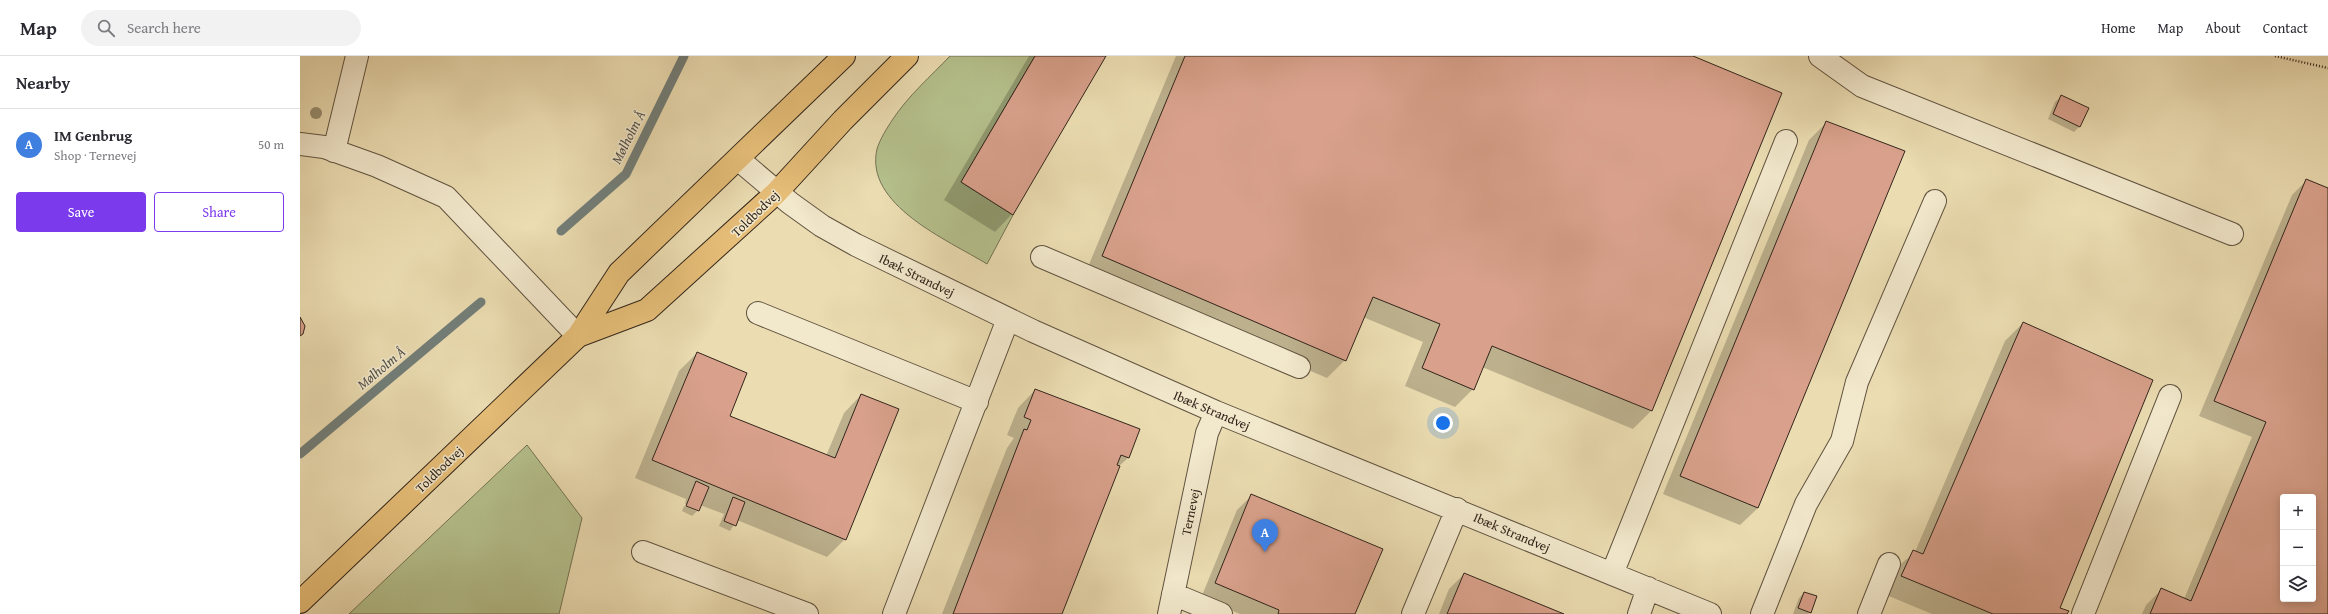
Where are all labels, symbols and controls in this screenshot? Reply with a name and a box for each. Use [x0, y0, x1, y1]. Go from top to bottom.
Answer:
search box [81, 10, 361, 46]
text: Map [20, 14, 57, 42]
icon: search [95, 17, 117, 39]
text: Search here [127, 17, 201, 38]
text: Home [2101, 18, 2136, 38]
text: Map [2158, 18, 2183, 38]
text: About [2205, 18, 2241, 38]
text: Contact [2263, 18, 2308, 38]
text: Nearby [16, 70, 70, 95]
water label: Mølholm Å [606, 107, 650, 167]
text: IM Genbrug [54, 125, 132, 146]
text: A [25, 135, 33, 154]
text: 50 m [258, 135, 284, 154]
text: Shop · Ternevej [54, 146, 137, 165]
street label: Toldbodvej [727, 186, 784, 241]
button: Save [16, 192, 146, 232]
button: Share [154, 192, 284, 232]
street label: Ibæk Strandvej [876, 249, 958, 302]
water label: Mølholm Å [353, 342, 410, 394]
street label: Ibæk Strandvej [1171, 386, 1253, 435]
your location [1433, 413, 1453, 433]
street label: Toldbodvej [411, 442, 468, 497]
street label: Ternevej [1176, 487, 1205, 537]
map controls [2280, 494, 2316, 602]
button: + [2280, 494, 2316, 530]
street label: Ibæk Strandvej [1471, 508, 1553, 557]
pin: A [1252, 519, 1278, 552]
button: − [2280, 530, 2316, 566]
button: layers [2280, 566, 2316, 602]

